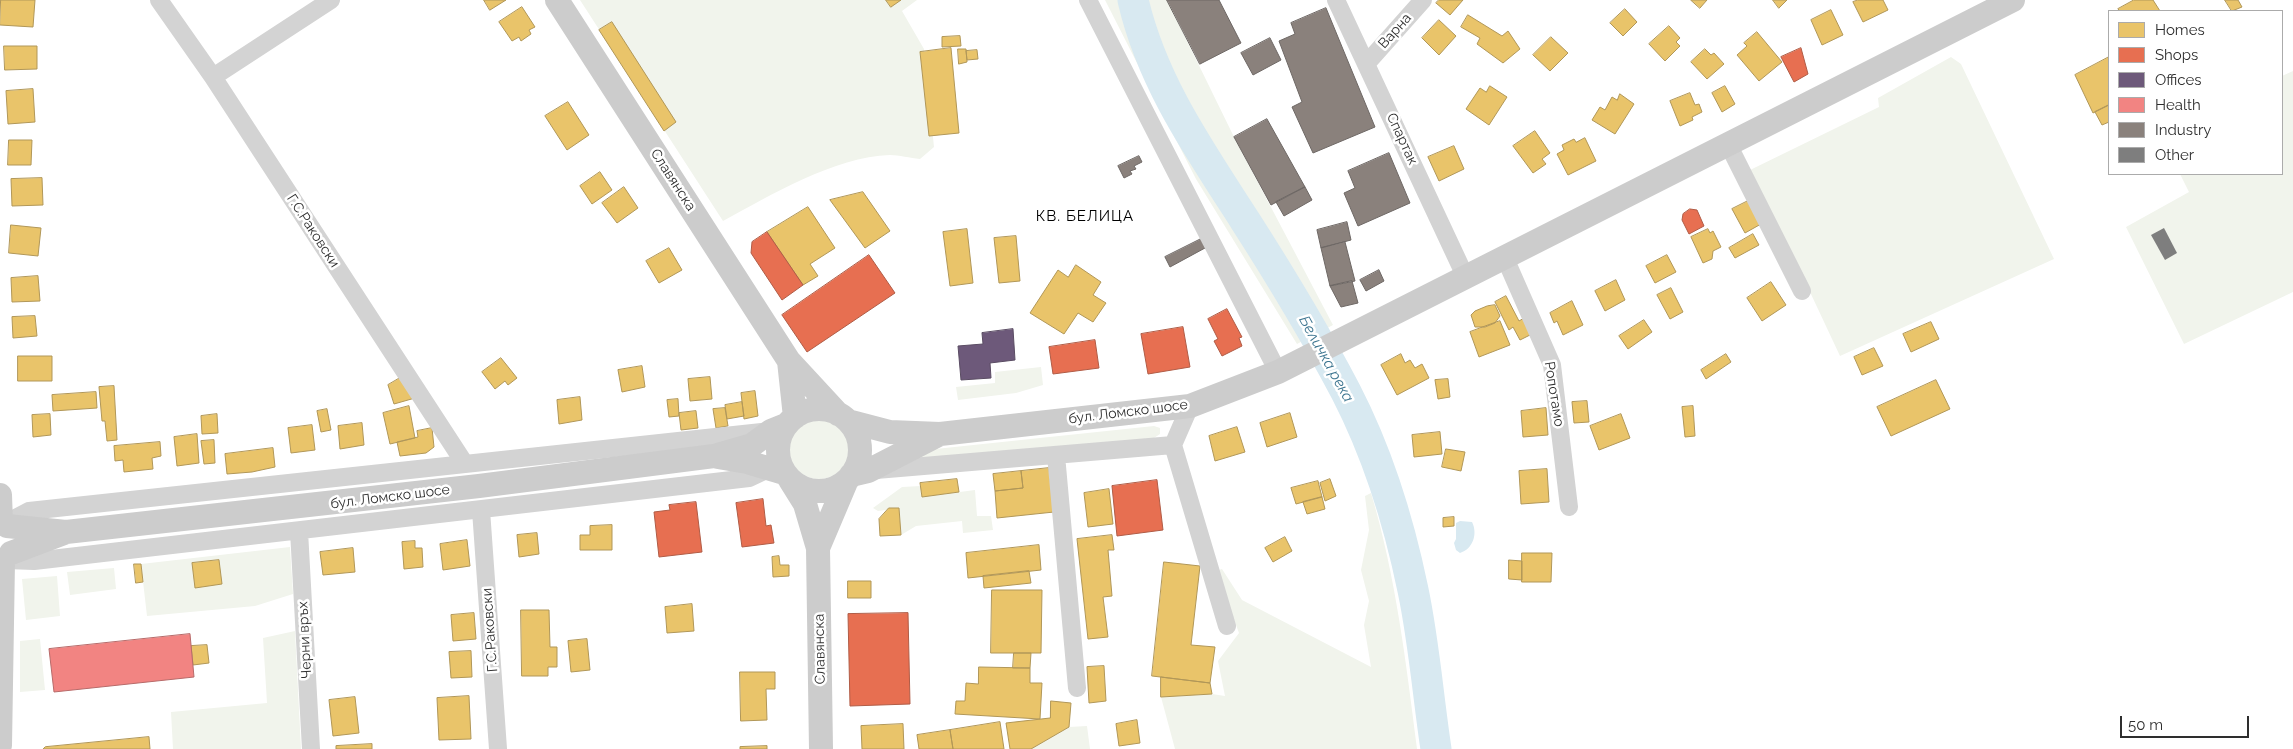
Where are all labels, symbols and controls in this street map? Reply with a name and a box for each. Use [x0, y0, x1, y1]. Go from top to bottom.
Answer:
street label: Варна [1375, 10, 1415, 52]
legend [2108, 10, 2283, 175]
text: Homes [2155, 21, 2205, 39]
text: Shops [2155, 46, 2198, 64]
text: Offices [2155, 71, 2202, 89]
text: Health [2155, 96, 2201, 114]
street label: Спартак [1383, 110, 1421, 168]
text: Industry [2155, 121, 2211, 139]
street label: Славянска [647, 146, 699, 214]
text: Other [2155, 146, 2194, 164]
street label: Г.С.Раковски [283, 191, 343, 271]
district label: КВ. БЕЛИЦА [1034, 207, 1136, 225]
water label: Беличка река [1295, 313, 1357, 405]
street label: Ропотамо [1541, 360, 1567, 428]
street label: бул. Ломско шосе [1067, 396, 1189, 428]
street label: бул. Ломско шосе [329, 481, 451, 513]
street label: Г.С.Раковски [479, 587, 501, 673]
street label: Черни връх [295, 601, 315, 679]
street label: Славянска [811, 614, 829, 684]
scale bar [2123, 706, 2252, 738]
text: 50 m [2128, 716, 2163, 734]

